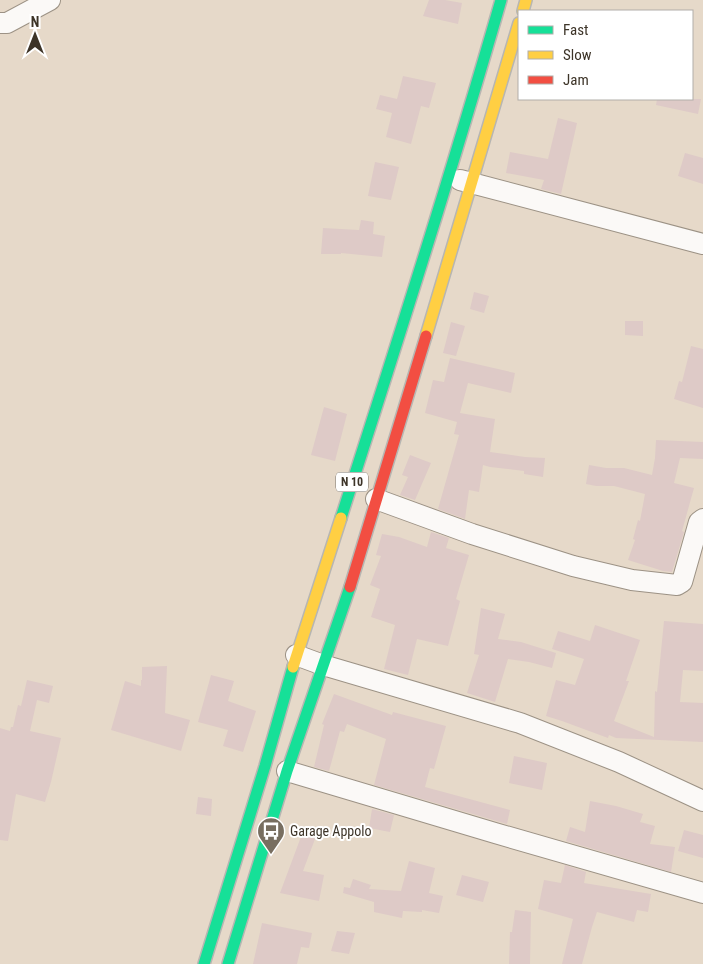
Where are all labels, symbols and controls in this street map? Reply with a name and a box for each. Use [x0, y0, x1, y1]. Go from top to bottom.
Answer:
north arrow [10, 10, 60, 60]
legend [518, 10, 693, 100]
text: N [31, 14, 39, 30]
text: Fast [563, 21, 588, 39]
text: Slow [563, 46, 592, 64]
text: Jam [563, 71, 589, 89]
road number: N 10 [336, 472, 368, 492]
bus stop icon: Garage Appolo [256, 816, 286, 855]
place label: Garage Appolo [290, 823, 372, 839]

